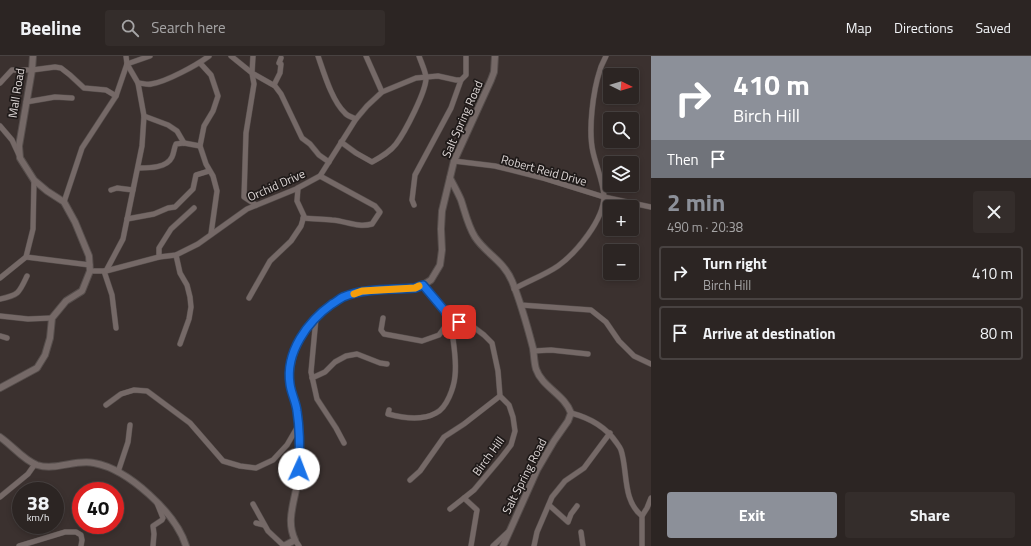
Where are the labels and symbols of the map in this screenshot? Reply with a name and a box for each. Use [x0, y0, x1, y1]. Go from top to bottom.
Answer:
street label: Mall Road [3, 67, 29, 119]
north arrow [603, 68, 639, 104]
street label: Salt Spring Road [436, 77, 488, 161]
street label: Robert Reid Drive [499, 149, 589, 191]
street label: Orchid Drive [244, 164, 308, 206]
pin [442, 305, 476, 339]
street label: Birch Hill [467, 432, 509, 480]
street label: Salt Spring Road [497, 435, 551, 517]
position arrow [278, 448, 320, 490]
speed limit sign: 40 [72, 482, 124, 534]

